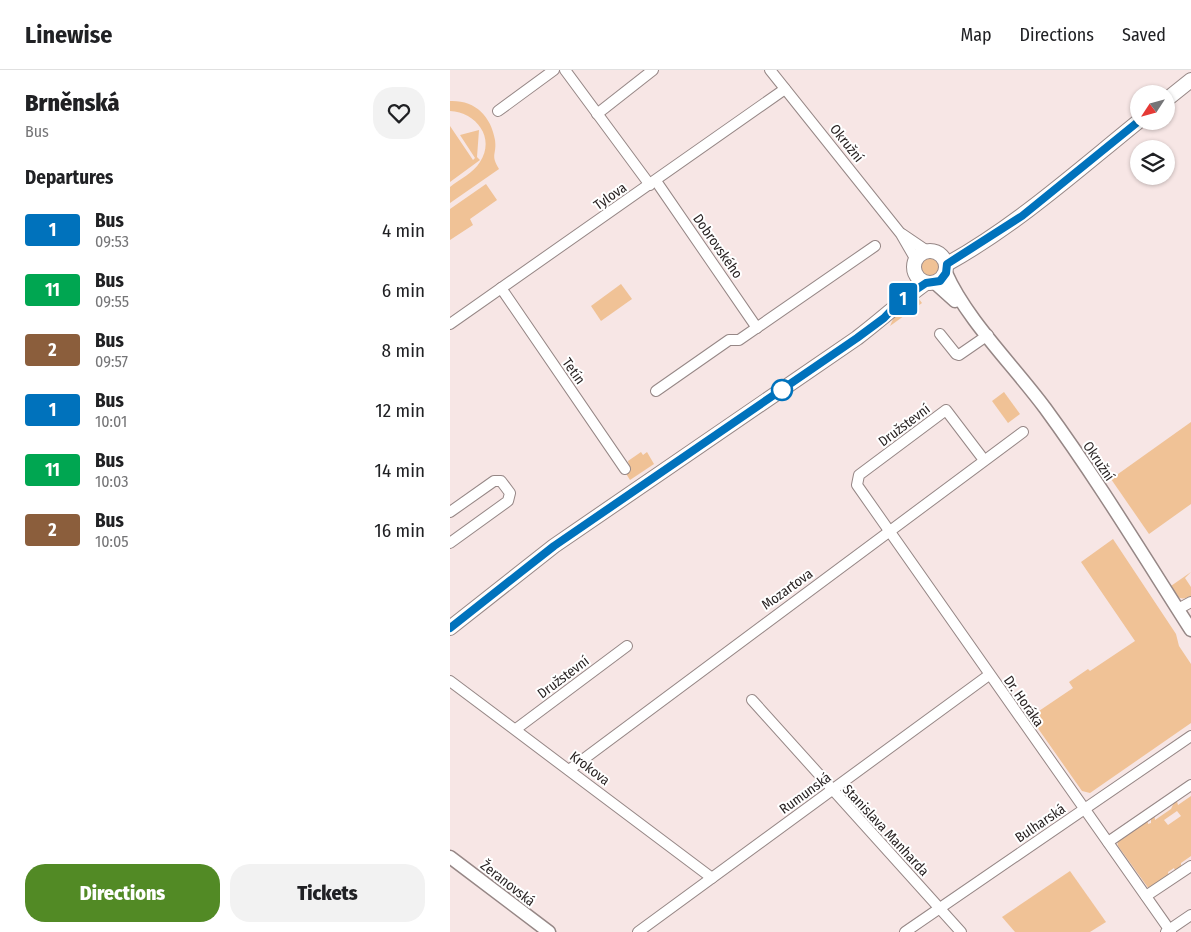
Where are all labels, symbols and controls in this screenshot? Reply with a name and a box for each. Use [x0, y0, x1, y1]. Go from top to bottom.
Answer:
text: Linewise [25, 21, 113, 49]
text: Map [960, 24, 992, 46]
text: Directions [1020, 24, 1094, 46]
text: Saved [1122, 24, 1166, 46]
north arrow [1130, 85, 1175, 130]
map controls [1130, 85, 1175, 185]
button: heart [373, 87, 425, 139]
text: Brněnská [25, 89, 119, 117]
street label: Okružní [826, 121, 867, 166]
text: Bus [25, 122, 49, 141]
button: layers [1130, 140, 1175, 185]
text: Departures [25, 166, 113, 189]
street label: Tylova [591, 179, 630, 214]
text: Bus [95, 209, 124, 232]
street label: Dobrovského [689, 211, 746, 282]
text: 1 [49, 219, 56, 241]
text: 4 min [382, 219, 425, 242]
text: 09:53 [95, 232, 129, 251]
text: Bus [95, 269, 124, 292]
text: 11 [45, 279, 60, 301]
text: 6 min [382, 279, 425, 302]
line badge: 1 [887, 283, 919, 315]
text: 1 [899, 288, 907, 310]
text: 09:55 [95, 292, 129, 311]
text: Bus [95, 329, 124, 352]
text: 2 [48, 339, 57, 361]
text: 8 min [382, 339, 425, 362]
text: 09:57 [95, 352, 128, 371]
street label: Tetín [559, 355, 589, 388]
unlabelled marker [771, 379, 793, 401]
text: Bus [95, 389, 124, 412]
text: 1 [49, 399, 56, 421]
text: 12 min [375, 399, 425, 422]
street label: Družstevní [875, 400, 934, 450]
text: 10:01 [95, 412, 127, 431]
street label: Okružní [1079, 438, 1118, 485]
text: Bus [95, 449, 124, 472]
text: 11 [45, 459, 60, 481]
text: 14 min [375, 459, 425, 482]
text: 10:03 [95, 472, 128, 491]
text: Bus [95, 509, 124, 532]
text: 2 [48, 519, 57, 541]
text: 16 min [374, 519, 425, 542]
text: 10:05 [95, 532, 129, 551]
street label: Mozartova [758, 565, 816, 614]
street label: Družstevní [534, 652, 593, 702]
street label: Dr. Horáka [1000, 672, 1047, 730]
street label: Krokova [566, 748, 613, 789]
street label: Rumunská [776, 769, 834, 818]
street label: Stanislava Manharda [839, 781, 932, 880]
street label: Bulharská [1012, 800, 1069, 846]
street label: Žeranovská [477, 856, 539, 910]
button: Directions [25, 864, 220, 922]
button: Tickets [230, 864, 425, 922]

